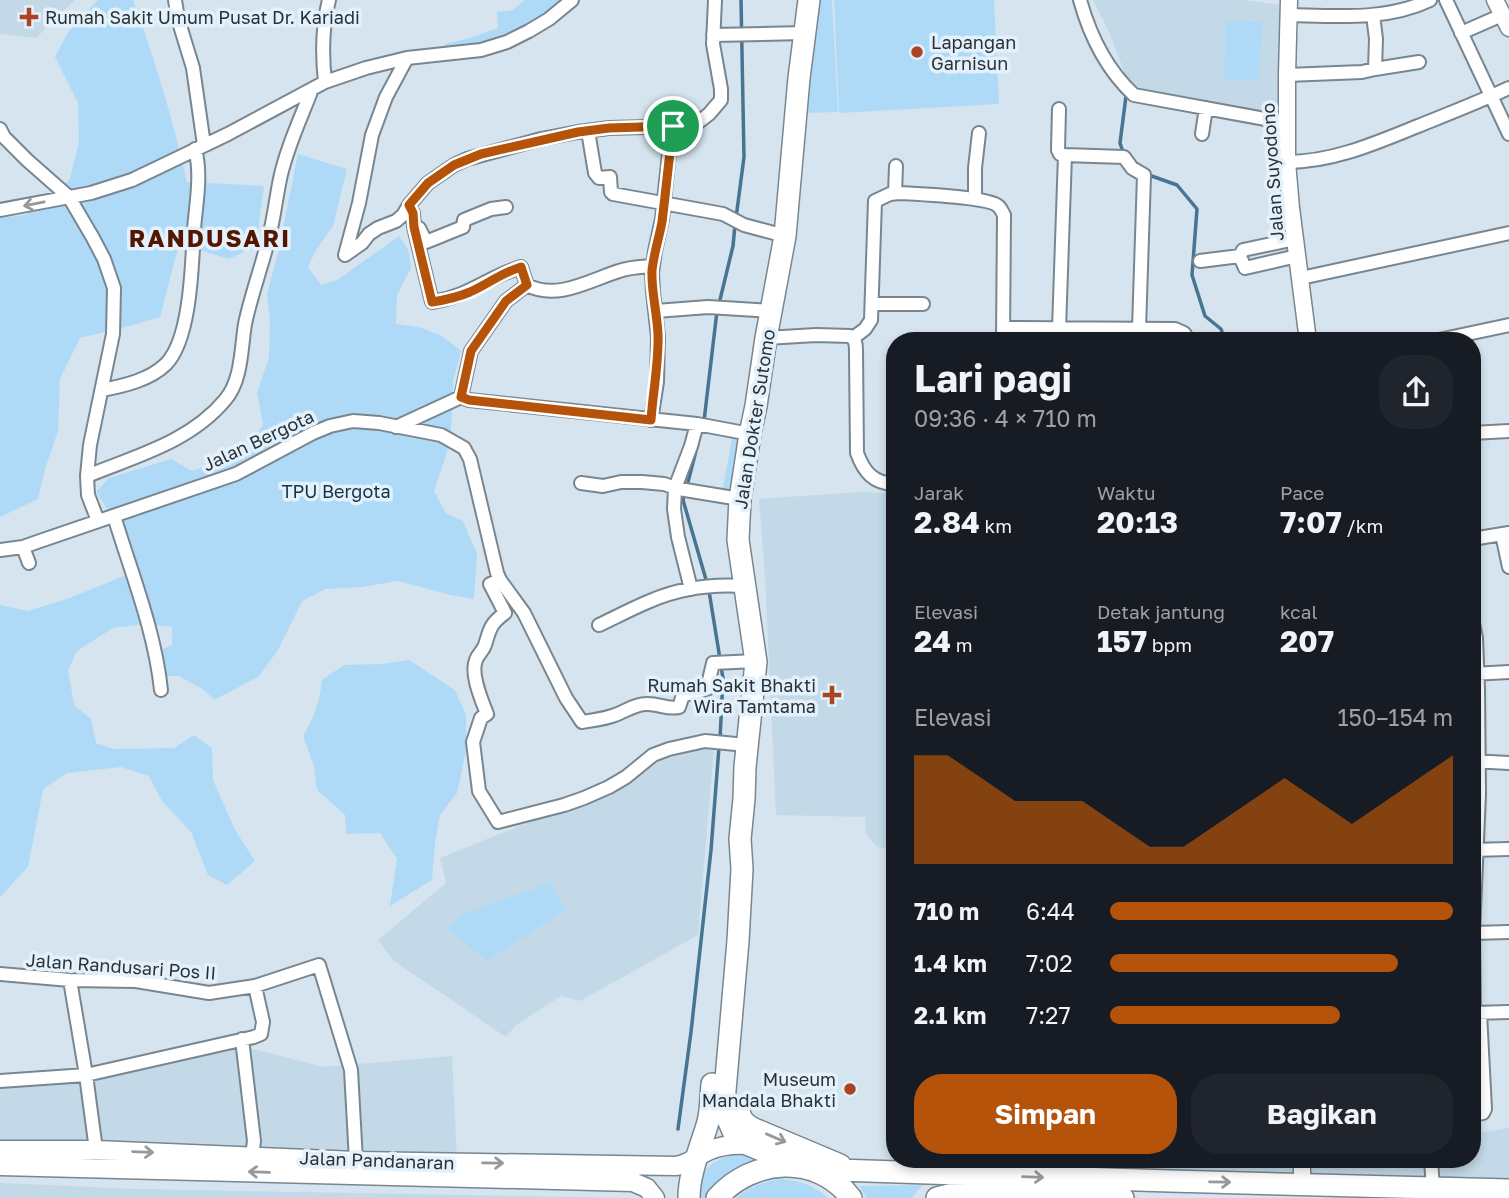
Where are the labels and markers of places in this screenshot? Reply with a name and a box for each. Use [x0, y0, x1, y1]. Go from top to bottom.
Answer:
place label: Rumah Sakit Umum Pusat Dr. Kariadi [45, 6, 360, 28]
marker: Rumah Sakit Umum Pusat Dr. Kariadi [19, 7, 39, 27]
place label: Lapangan Garnisun [931, 31, 1016, 74]
marker: Lapangan Garnisun [909, 44, 925, 60]
pin [643, 96, 703, 156]
place label: Rumah Sakit Bhakti Wira Tamtama [647, 674, 816, 717]
marker: Rumah Sakit Bhakti Wira Tamtama [822, 685, 842, 705]
place label: Museum Mandala Bhakti [702, 1068, 836, 1111]
marker: Museum Mandala Bhakti [842, 1081, 858, 1097]

